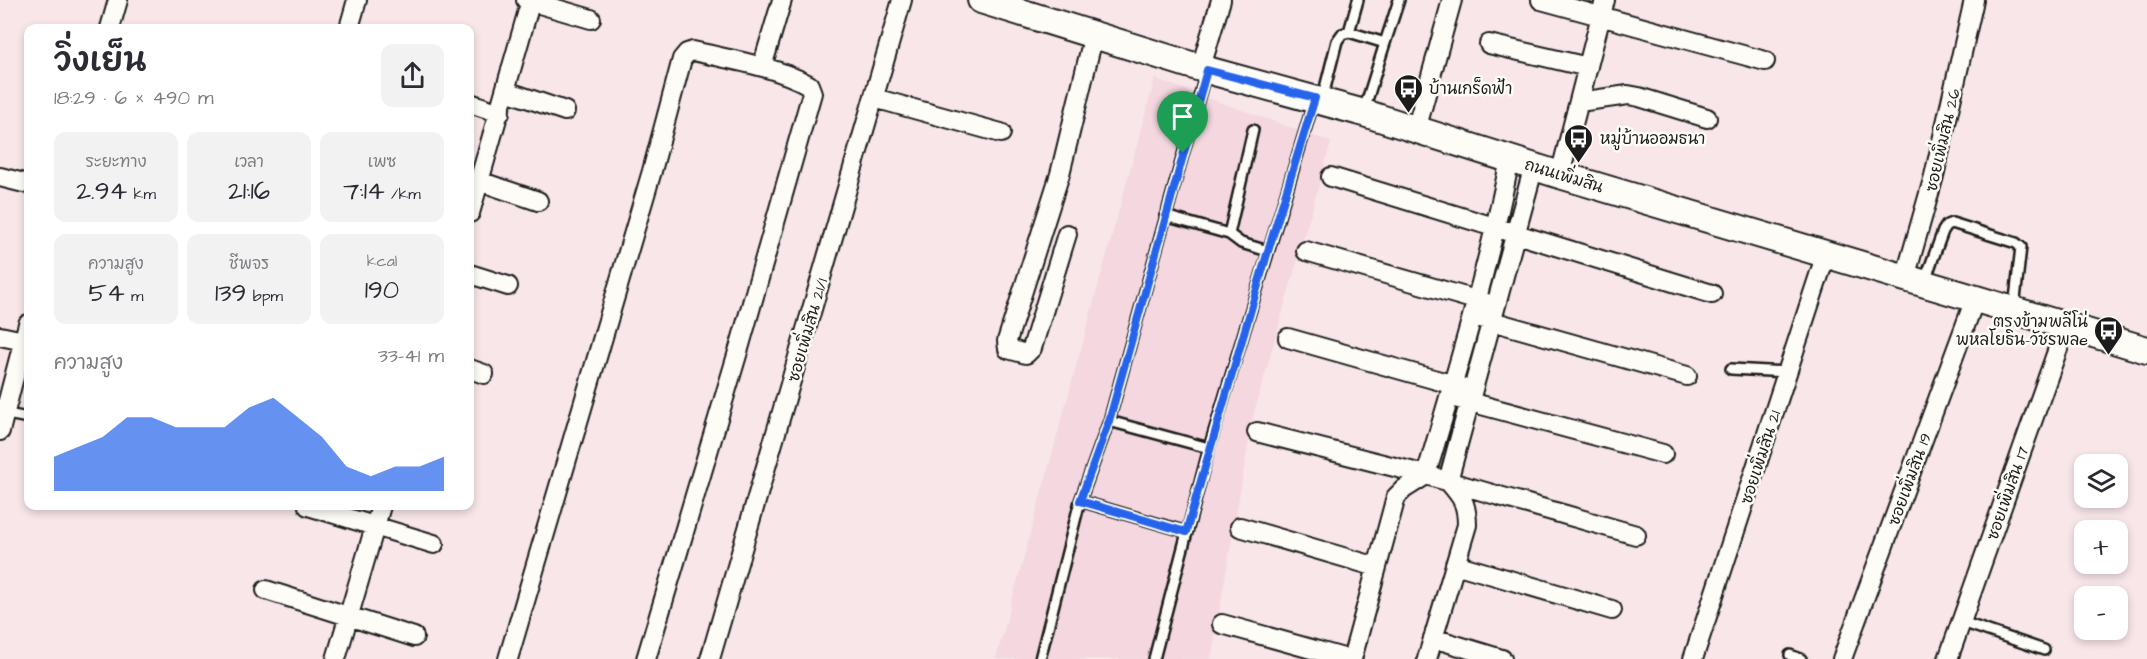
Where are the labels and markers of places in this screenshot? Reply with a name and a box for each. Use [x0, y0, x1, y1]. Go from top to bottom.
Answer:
bus stop icon: บ้านเกร็ดฟ้า [1392, 72, 1424, 114]
place label: บ้านเกร็ดฟ้า [1429, 77, 1512, 100]
pin [1157, 91, 1208, 153]
bus stop icon: หมู่บ้านออมธนา [1563, 122, 1595, 164]
place label: หมู่บ้านออมธนา [1600, 127, 1705, 151]
place label: ตรงข้ามพลีโน่ พหลโยธิน-วัชรพลe [1956, 310, 2088, 351]
bus stop icon: ตรงข้ามพลีโน่ พหลโยธิน-วัชรพลe [2093, 314, 2125, 356]

